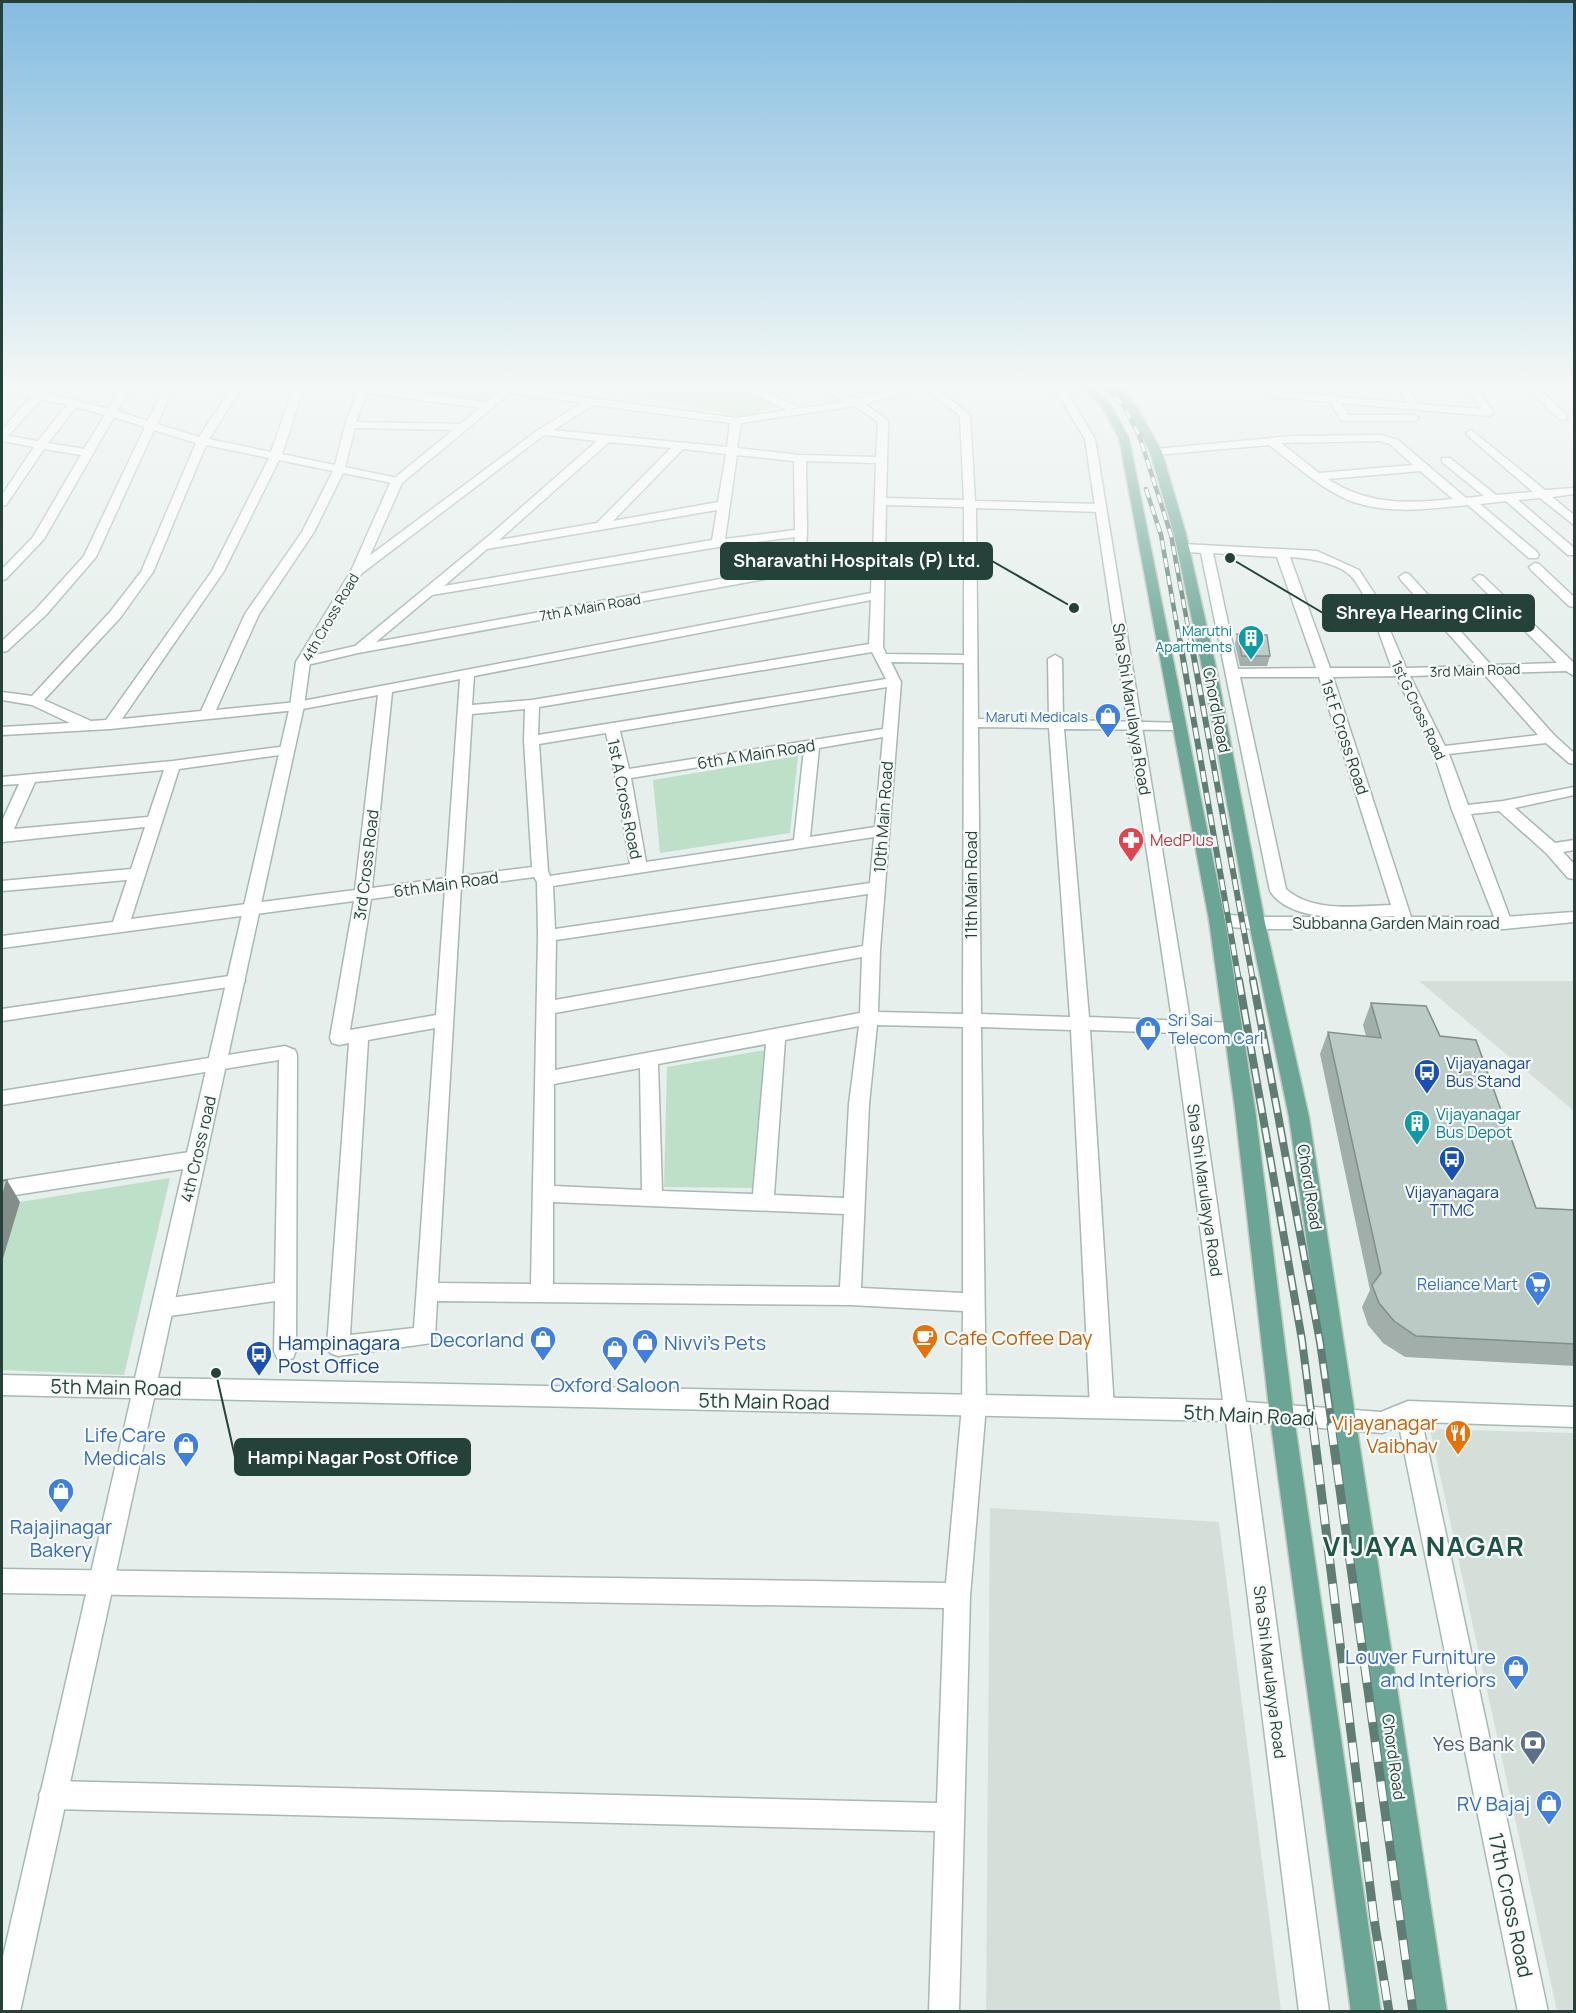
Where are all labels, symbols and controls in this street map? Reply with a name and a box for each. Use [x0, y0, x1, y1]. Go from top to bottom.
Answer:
callout: Sharavathi Hospitals (P) Ltd. [721, 543, 992, 579]
text: Sharavathi Hospitals (P) Ltd. [733, 548, 981, 572]
street label: 4th Cross Road [297, 569, 363, 665]
street label: 7th A Main Road [538, 589, 642, 625]
callout: Shreya Hearing Clinic [1323, 595, 1534, 631]
text: Shreya Hearing Clinic [1336, 600, 1522, 624]
street label: Sha Shi Marulayya Road [1108, 621, 1156, 797]
place label: Maruthi Apartments [1155, 621, 1232, 656]
building icon: Maruthi Apartments [1236, 623, 1266, 661]
street label: 1st G Cross Road [1388, 657, 1450, 763]
street label: 3rd Main Road [1429, 659, 1521, 681]
street label: Chord Road [1198, 665, 1236, 755]
street label: 1st F Cross Road [1316, 677, 1374, 797]
shop icon: Maruti Medicals [1093, 701, 1123, 739]
place label: Maruti Medicals [986, 707, 1088, 726]
street label: 6th A Main Road [695, 734, 817, 774]
street label: 1st A Cross Road [603, 737, 647, 861]
street label: 10th Main Road [868, 760, 898, 874]
street label: 3rd Cross Road [348, 808, 384, 922]
pharmacy icon: MedPlus [1116, 825, 1146, 863]
place label: MedPlus [1150, 829, 1214, 851]
street label: 11th Main Road [960, 831, 982, 939]
street label: 6th Main Road [392, 866, 500, 902]
street label: Subbanna Garden Main road [1292, 912, 1500, 934]
place label: Sri Sai Telecom Carl [1168, 1009, 1263, 1049]
shop icon: Sri Sai Telecom Carl [1133, 1014, 1163, 1052]
place label: Vijayanagar Bus Stand [1446, 1052, 1531, 1092]
bus stop icon: Vijayanagar Bus Stand [1412, 1057, 1442, 1095]
street label: 4th Cross road [175, 1094, 221, 1204]
street label: Sha Shi Marulayya Road [1182, 1102, 1228, 1278]
place label: Vijayanagar Bus Depot [1436, 1103, 1521, 1143]
building icon: Vijayanagar Bus Depot [1402, 1108, 1432, 1146]
street label: Chord Road [1292, 1142, 1328, 1232]
bus stop icon: Vijayanagara TTMC [1437, 1144, 1467, 1182]
place label: Vijayanagara TTMC [1405, 1181, 1499, 1221]
supermarket icon: Reliance Mart [1523, 1269, 1553, 1307]
place label: Reliance Mart [1417, 1273, 1518, 1295]
cafe icon: Cafe Coffee Day [910, 1322, 940, 1360]
shop icon: Decorland [528, 1324, 558, 1362]
place label: Cafe Coffee Day [944, 1324, 1093, 1351]
place label: Decorland [430, 1326, 524, 1353]
shop icon: Nivvi's Pets [630, 1327, 660, 1365]
place label: Hampinagara Post Office [278, 1329, 400, 1379]
place label: Nivvi's Pets [664, 1329, 766, 1356]
shop icon: Oxford Saloon [600, 1334, 630, 1372]
bus stop icon: Hampinagara Post Office [244, 1339, 274, 1377]
place label: Oxford Saloon [550, 1371, 680, 1398]
street label: 5th Main Road [50, 1372, 182, 1402]
street label: 5th Main Road [698, 1386, 830, 1416]
street label: 5th Main Road [1183, 1398, 1315, 1432]
place label: Vijayanagar Vaibhav [1332, 1409, 1438, 1459]
restaurant icon: Vijayanagar Vaibhav [1443, 1418, 1473, 1456]
place label: Life Care Medicals [84, 1421, 166, 1471]
shop icon: Life Care Medicals [171, 1430, 201, 1468]
callout: Hampi Nagar Post Office [235, 1439, 470, 1475]
text: Hampi Nagar Post Office [248, 1445, 459, 1469]
shop icon: Rajajinagar Bakery [46, 1476, 76, 1514]
place label: Rajajinagar Bakery [10, 1513, 112, 1563]
district label: VIJAYA NAGAR [1323, 1527, 1525, 1564]
street label: Sha Shi Marulayya Road [1248, 1584, 1292, 1760]
place label: Louver Furniture and Interiors [1345, 1643, 1496, 1693]
shop icon: Louver Furniture and Interiors [1501, 1653, 1531, 1691]
street label: Chord Road [1377, 1713, 1411, 1801]
bank icon: Yes Bank [1518, 1728, 1548, 1766]
place label: Yes Bank [1433, 1730, 1515, 1757]
shop icon: RV Bajaj [1534, 1788, 1564, 1826]
place label: RV Bajaj [1457, 1790, 1530, 1817]
street label: 17th Cross Road [1482, 1830, 1540, 1980]

